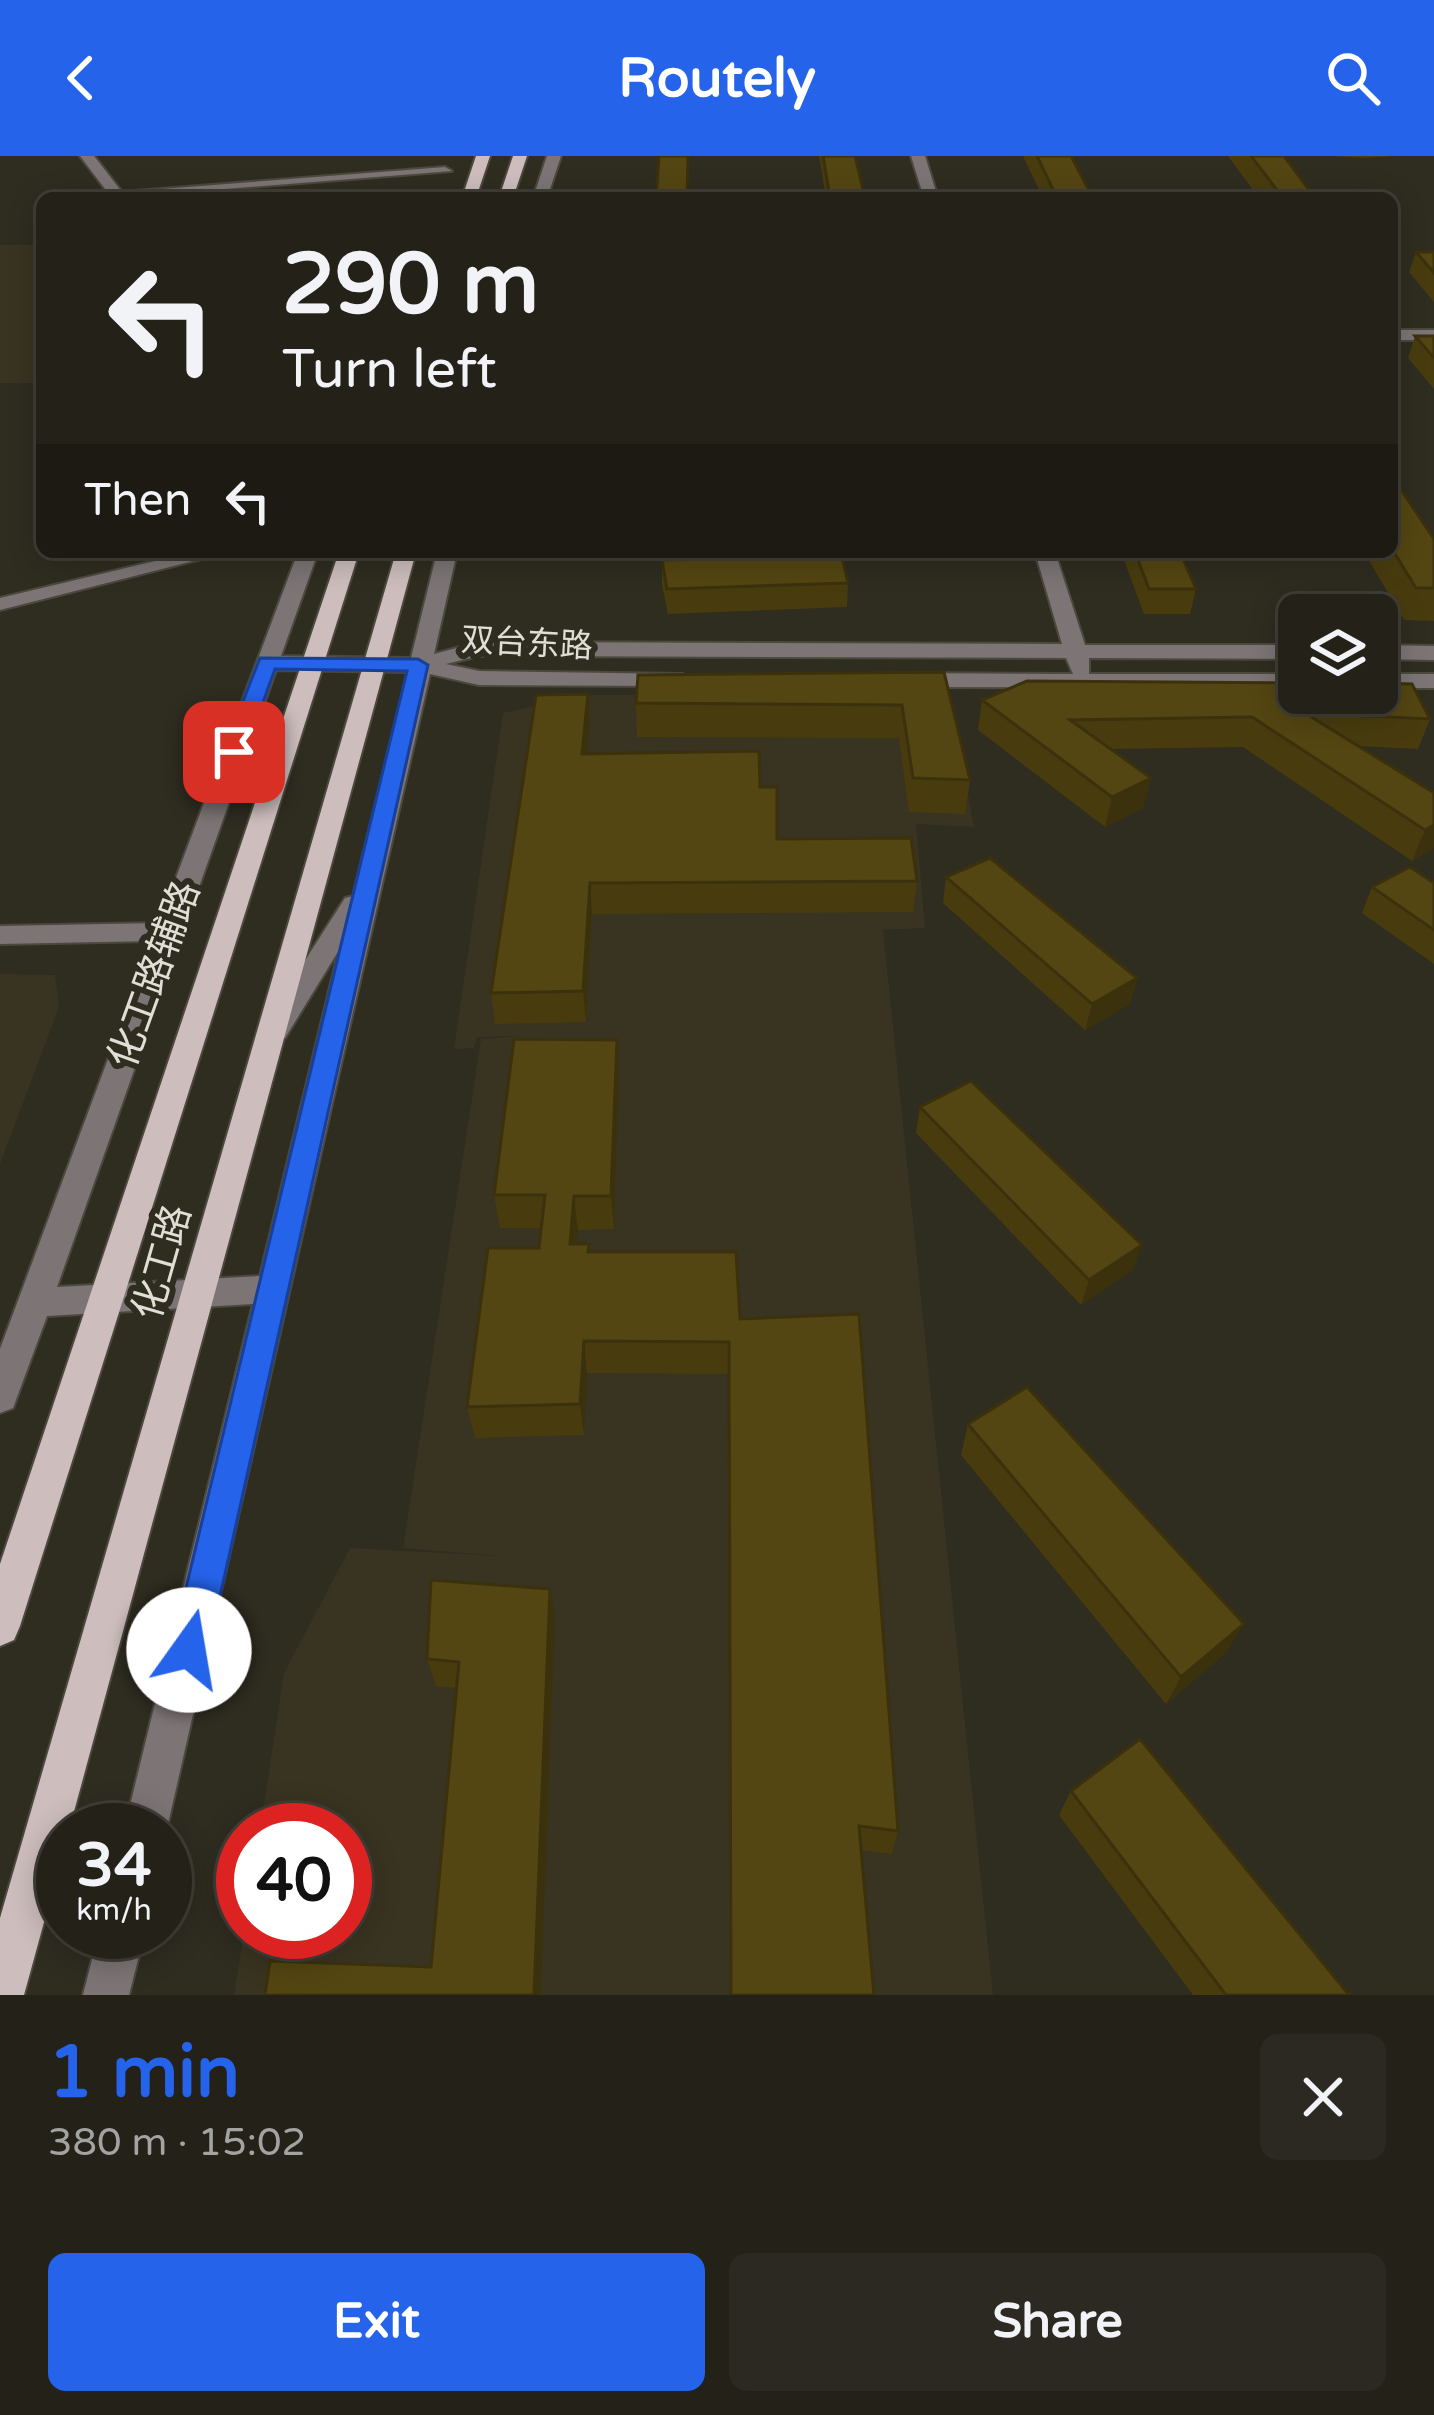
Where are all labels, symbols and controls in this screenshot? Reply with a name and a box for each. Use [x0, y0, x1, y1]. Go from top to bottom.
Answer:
icon: back [48, 45, 114, 111]
icon: search [1320, 45, 1386, 111]
text: Routely [618, 46, 816, 111]
text: 290 m [282, 235, 539, 336]
icon: left [84, 240, 240, 396]
text: Turn left [282, 337, 497, 402]
icon: left [215, 468, 281, 534]
text: Then [84, 474, 191, 528]
map controls [1278, 594, 1398, 714]
button: layers [1278, 594, 1398, 714]
street label: 双台东路 [460, 621, 594, 666]
pin [183, 701, 285, 803]
icon: arrive [201, 719, 267, 785]
street label: 化工路辅路 [99, 875, 210, 1074]
street label: 化工路 [124, 1200, 201, 1325]
position arrow [126, 1587, 252, 1713]
speed limit sign: 40 [216, 1803, 372, 1959]
text: 34 [76, 1830, 152, 1902]
text: km/h [76, 1892, 152, 1929]
text: 1 min [48, 2030, 240, 2117]
button: close [1260, 2034, 1386, 2160]
text: 380 m · 15:02 [48, 2119, 306, 2166]
button: Exit [48, 2253, 705, 2391]
button: Share [729, 2253, 1386, 2391]

